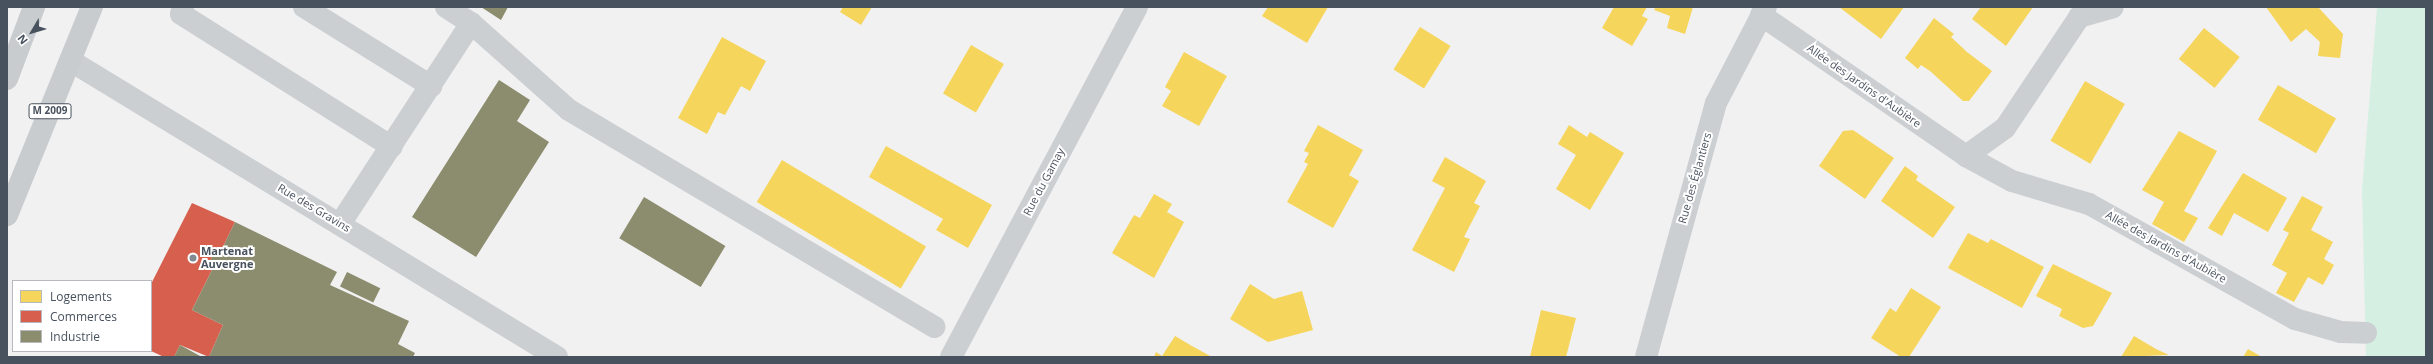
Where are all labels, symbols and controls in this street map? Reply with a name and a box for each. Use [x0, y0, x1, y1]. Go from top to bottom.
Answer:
north arrow [12, 12, 52, 52]
text: N [13, 32, 31, 48]
street label: Allée des Jardins d'Aubière [1805, 42, 1923, 130]
road number: M 2009 [28, 103, 72, 119]
street label: Rue des Églantiers [1676, 131, 1714, 225]
street label: Rue du Gamay [1021, 146, 1067, 218]
street label: Rue des Gravins [275, 181, 353, 235]
street label: Allée des Jardins d'Aubière [2103, 208, 2229, 286]
place label: Martenat Auvergne [201, 245, 254, 271]
marker: Martenat Auvergne [188, 253, 198, 263]
legend [12, 280, 152, 352]
text: Logements [50, 288, 112, 305]
text: Commerces [50, 308, 117, 325]
text: Industrie [50, 328, 100, 345]

